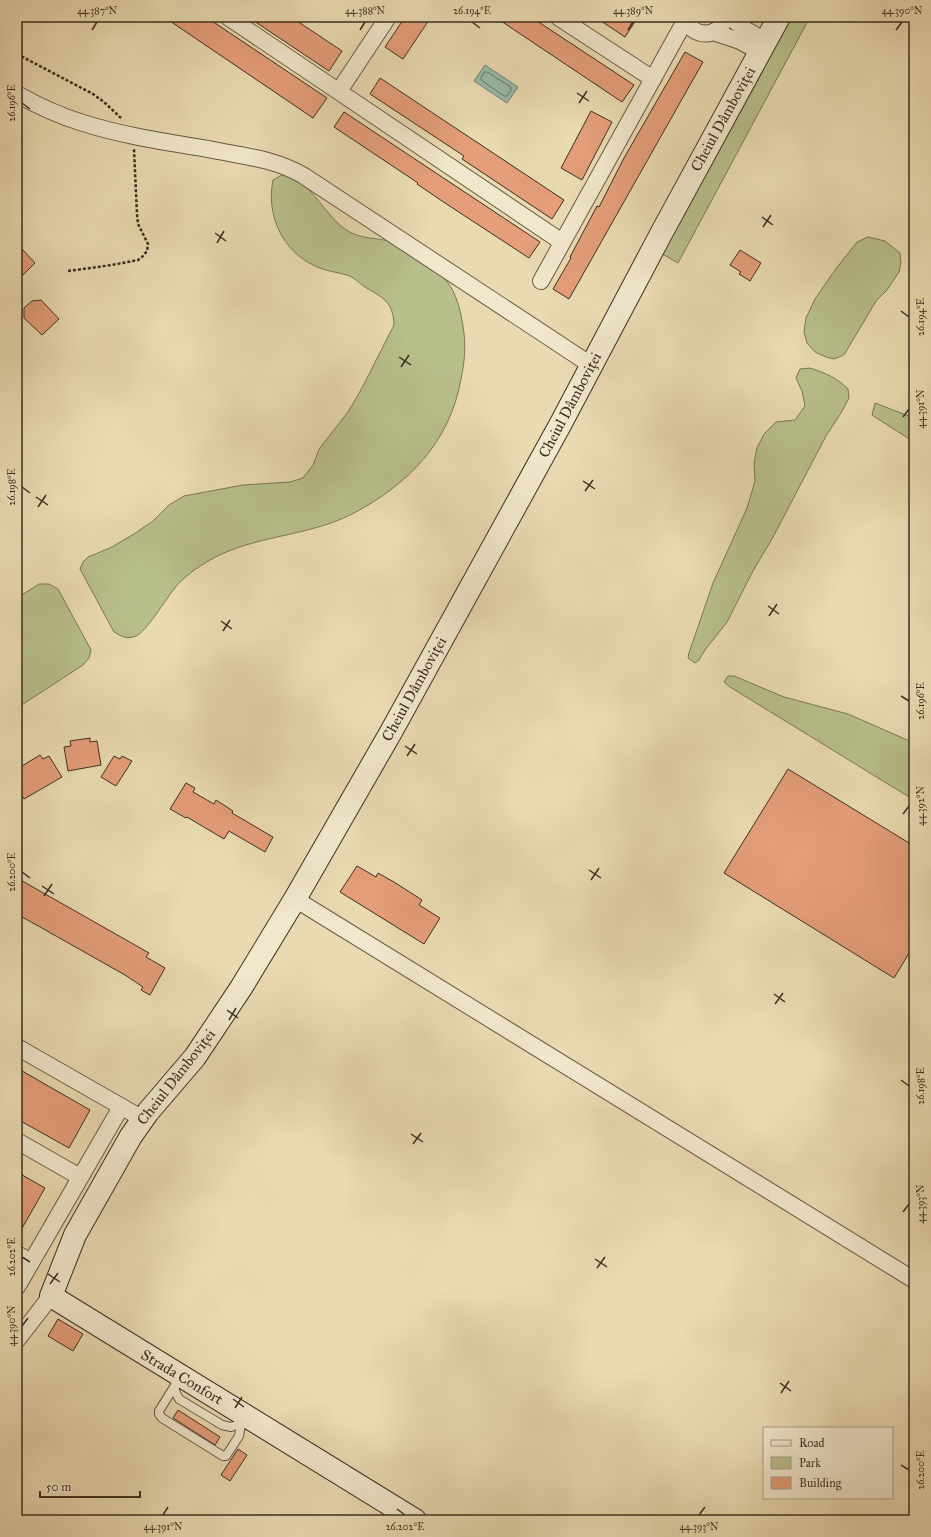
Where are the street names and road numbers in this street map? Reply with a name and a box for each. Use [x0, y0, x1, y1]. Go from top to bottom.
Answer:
street label: Cheiul Dâmboviței [687, 64, 759, 174]
street label: Cheiul Dâmboviței [535, 349, 605, 461]
street label: Cheiul Dâmboviței [378, 634, 450, 744]
street label: Cheiul Dâmboviței [133, 1025, 219, 1129]
street label: Strada Confort [138, 1345, 227, 1409]

